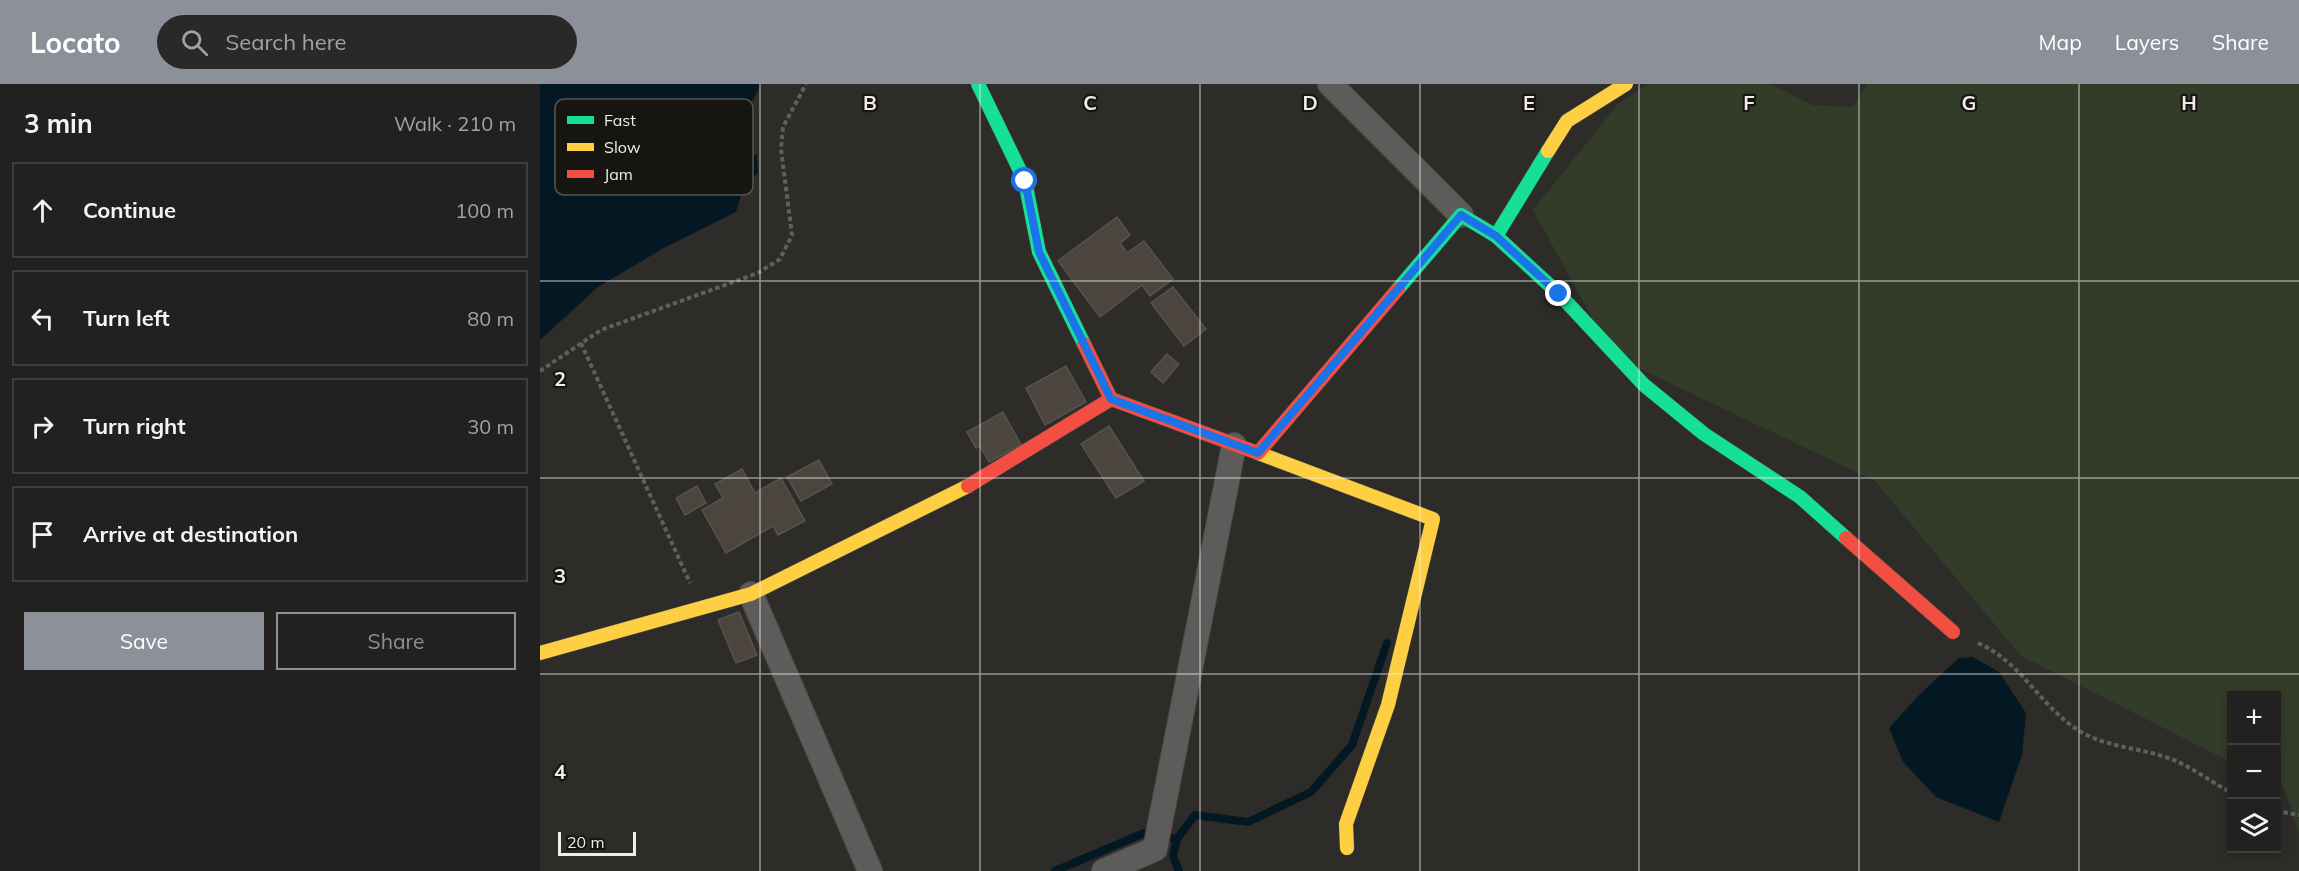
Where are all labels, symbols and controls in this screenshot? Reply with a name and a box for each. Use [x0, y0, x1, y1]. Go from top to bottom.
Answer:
search box [157, 15, 577, 69]
text: Locato [30, 25, 121, 60]
icon: search [178, 26, 211, 59]
text: Search here [226, 28, 346, 56]
text: Map [2039, 29, 2082, 55]
text: Layers [2115, 29, 2179, 55]
text: Share [2212, 29, 2269, 55]
text: B [863, 90, 877, 115]
text: C [1083, 90, 1097, 115]
text: D [1302, 90, 1318, 115]
text: E [1523, 90, 1535, 115]
text: F [1743, 90, 1755, 115]
text: G [1962, 90, 1976, 115]
text: H [2181, 90, 2197, 115]
legend [555, 99, 753, 195]
text: 3 min [24, 107, 93, 140]
text: Fast [604, 110, 636, 130]
text: Walk · 210 m [394, 111, 516, 136]
text: Slow [604, 137, 641, 157]
text: Jam [604, 164, 633, 184]
route start [1011, 167, 1037, 193]
icon: ahead [26, 194, 59, 227]
text: Continue [83, 196, 176, 224]
text: 100 m [455, 198, 514, 223]
route end [1545, 280, 1571, 306]
icon: left [26, 302, 59, 335]
text: Turn left [83, 304, 170, 332]
text: 80 m [467, 306, 514, 331]
text: 2 [554, 366, 566, 391]
icon: right [26, 410, 59, 443]
text: Turn right [83, 412, 186, 440]
text: 30 m [467, 414, 514, 439]
icon: arrive [26, 518, 59, 551]
text: Arrive at destination [83, 520, 298, 548]
text: 3 [554, 563, 566, 588]
button: Save [24, 612, 264, 670]
button: Share [276, 612, 516, 670]
map controls [2227, 691, 2281, 853]
button: + [2227, 691, 2281, 745]
button: − [2227, 745, 2281, 799]
text: 4 [554, 759, 566, 784]
button: layers [2227, 799, 2281, 853]
scale bar [558, 829, 636, 856]
text: 20 m [567, 832, 604, 852]

